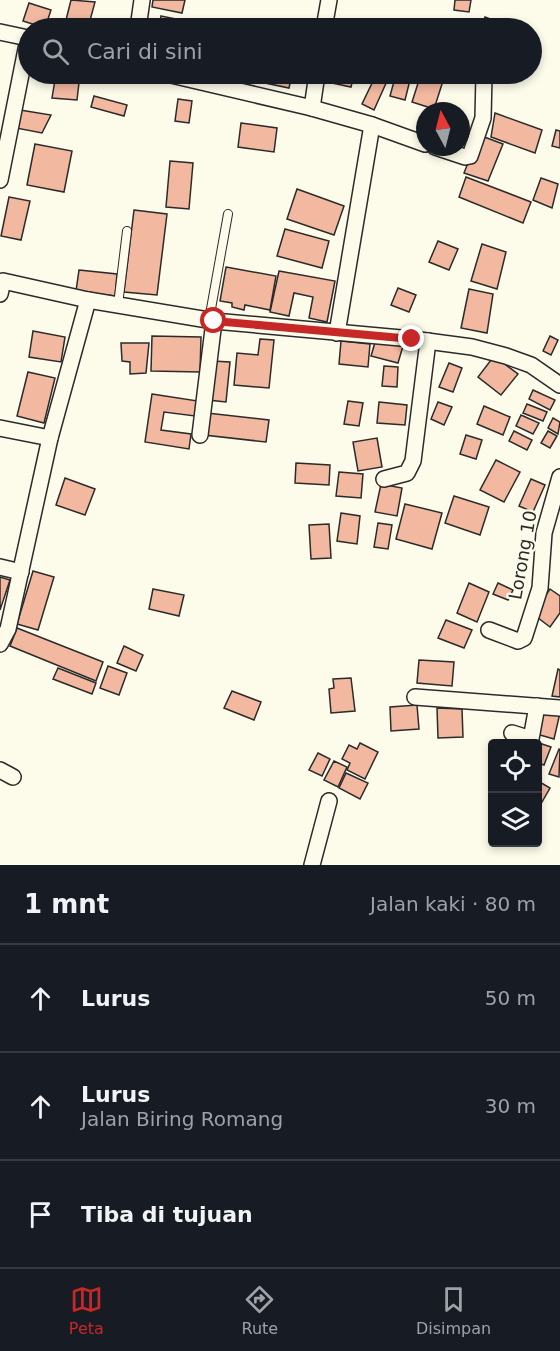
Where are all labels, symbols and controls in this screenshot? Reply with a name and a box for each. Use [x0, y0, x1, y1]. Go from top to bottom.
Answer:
search box [18, 18, 542, 84]
icon: search [39, 35, 72, 68]
text: Cari di sini [87, 39, 203, 64]
north arrow [416, 102, 470, 156]
route start [200, 307, 226, 333]
route end [398, 325, 424, 351]
street label: Lorong 10 [504, 509, 541, 601]
map controls [488, 739, 542, 847]
button: locate [488, 739, 542, 793]
button: layers [488, 793, 542, 847]
text: 1 mnt [24, 889, 109, 919]
text: Jalan kaki · 80 m [370, 892, 536, 916]
icon: ahead [24, 982, 57, 1015]
text: Lurus [81, 986, 150, 1011]
text: 50 m [485, 986, 536, 1010]
text: Lurus [81, 1082, 150, 1107]
icon: ahead [24, 1090, 57, 1123]
text: 30 m [485, 1094, 536, 1118]
text: Jalan Biring Romang [81, 1107, 283, 1131]
icon: arrive [24, 1198, 57, 1231]
text: Tiba di tujuan [81, 1202, 253, 1227]
tab: Peta [69, 1283, 104, 1338]
tab: Rute [242, 1283, 278, 1338]
tab: Disimpan [416, 1283, 491, 1338]

